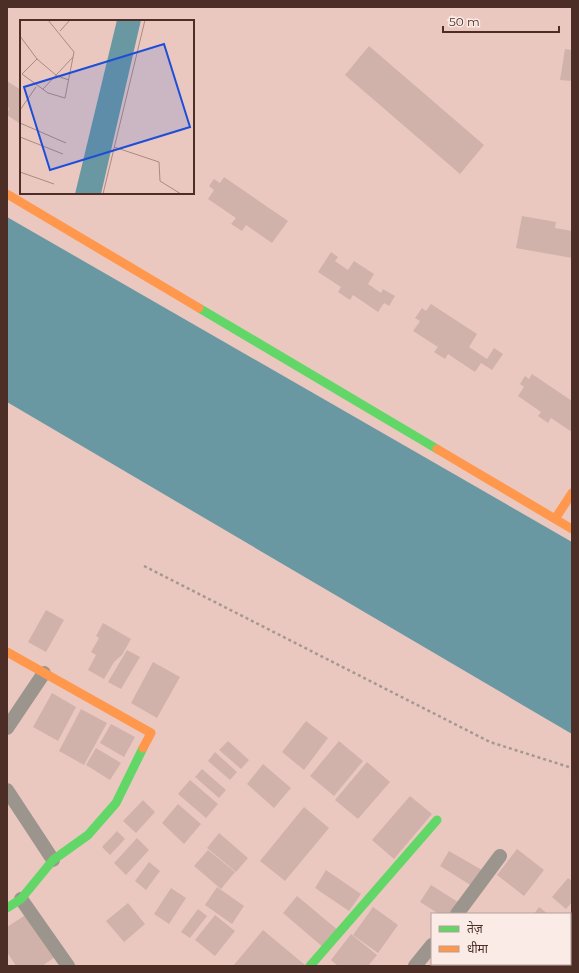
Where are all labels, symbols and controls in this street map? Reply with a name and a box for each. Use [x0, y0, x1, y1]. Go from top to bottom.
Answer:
scale bar [443, 8, 559, 34]
text: 50 m [449, 14, 480, 29]
inset map [20, 20, 194, 194]
legend [431, 913, 571, 965]
text: तेज़ [467, 921, 484, 936]
text: धीमा [467, 941, 489, 956]

